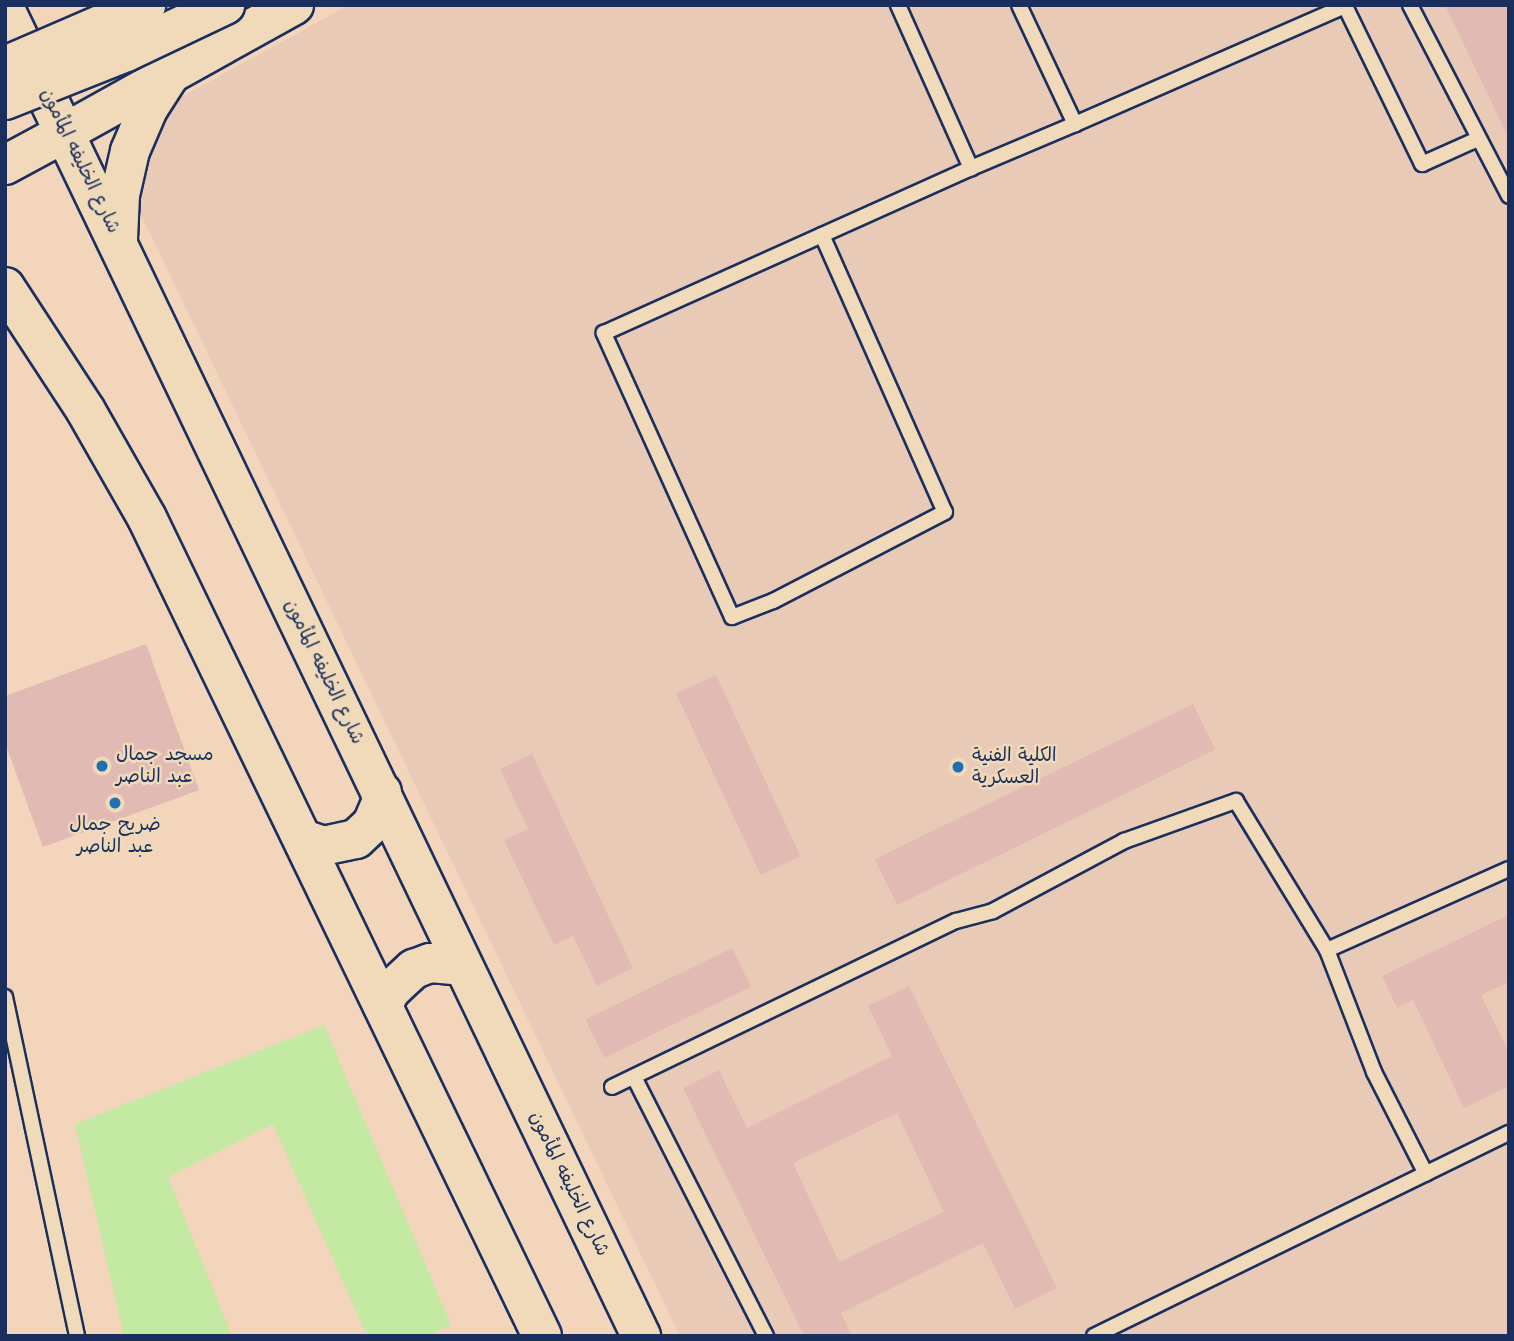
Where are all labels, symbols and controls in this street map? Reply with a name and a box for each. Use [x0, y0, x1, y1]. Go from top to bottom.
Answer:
street label: شارع الخليفه المأمون [35, 85, 125, 237]
street label: شارع الخليفه المأمون [279, 596, 369, 748]
place label: مسجد جمال عبد الناصر [116, 744, 214, 788]
place label: الكلية الفنية العسكرية [972, 745, 1057, 789]
marker: مسجد جمال عبد الناصر [94, 758, 110, 774]
marker: الكلية الفنية العسكرية [950, 759, 966, 775]
marker: ضريح جمال عبد الناصر [107, 795, 123, 811]
place label: ضريح جمال عبد الناصر [69, 814, 161, 858]
street label: شارع الخليفه المأمون [524, 1108, 614, 1260]

